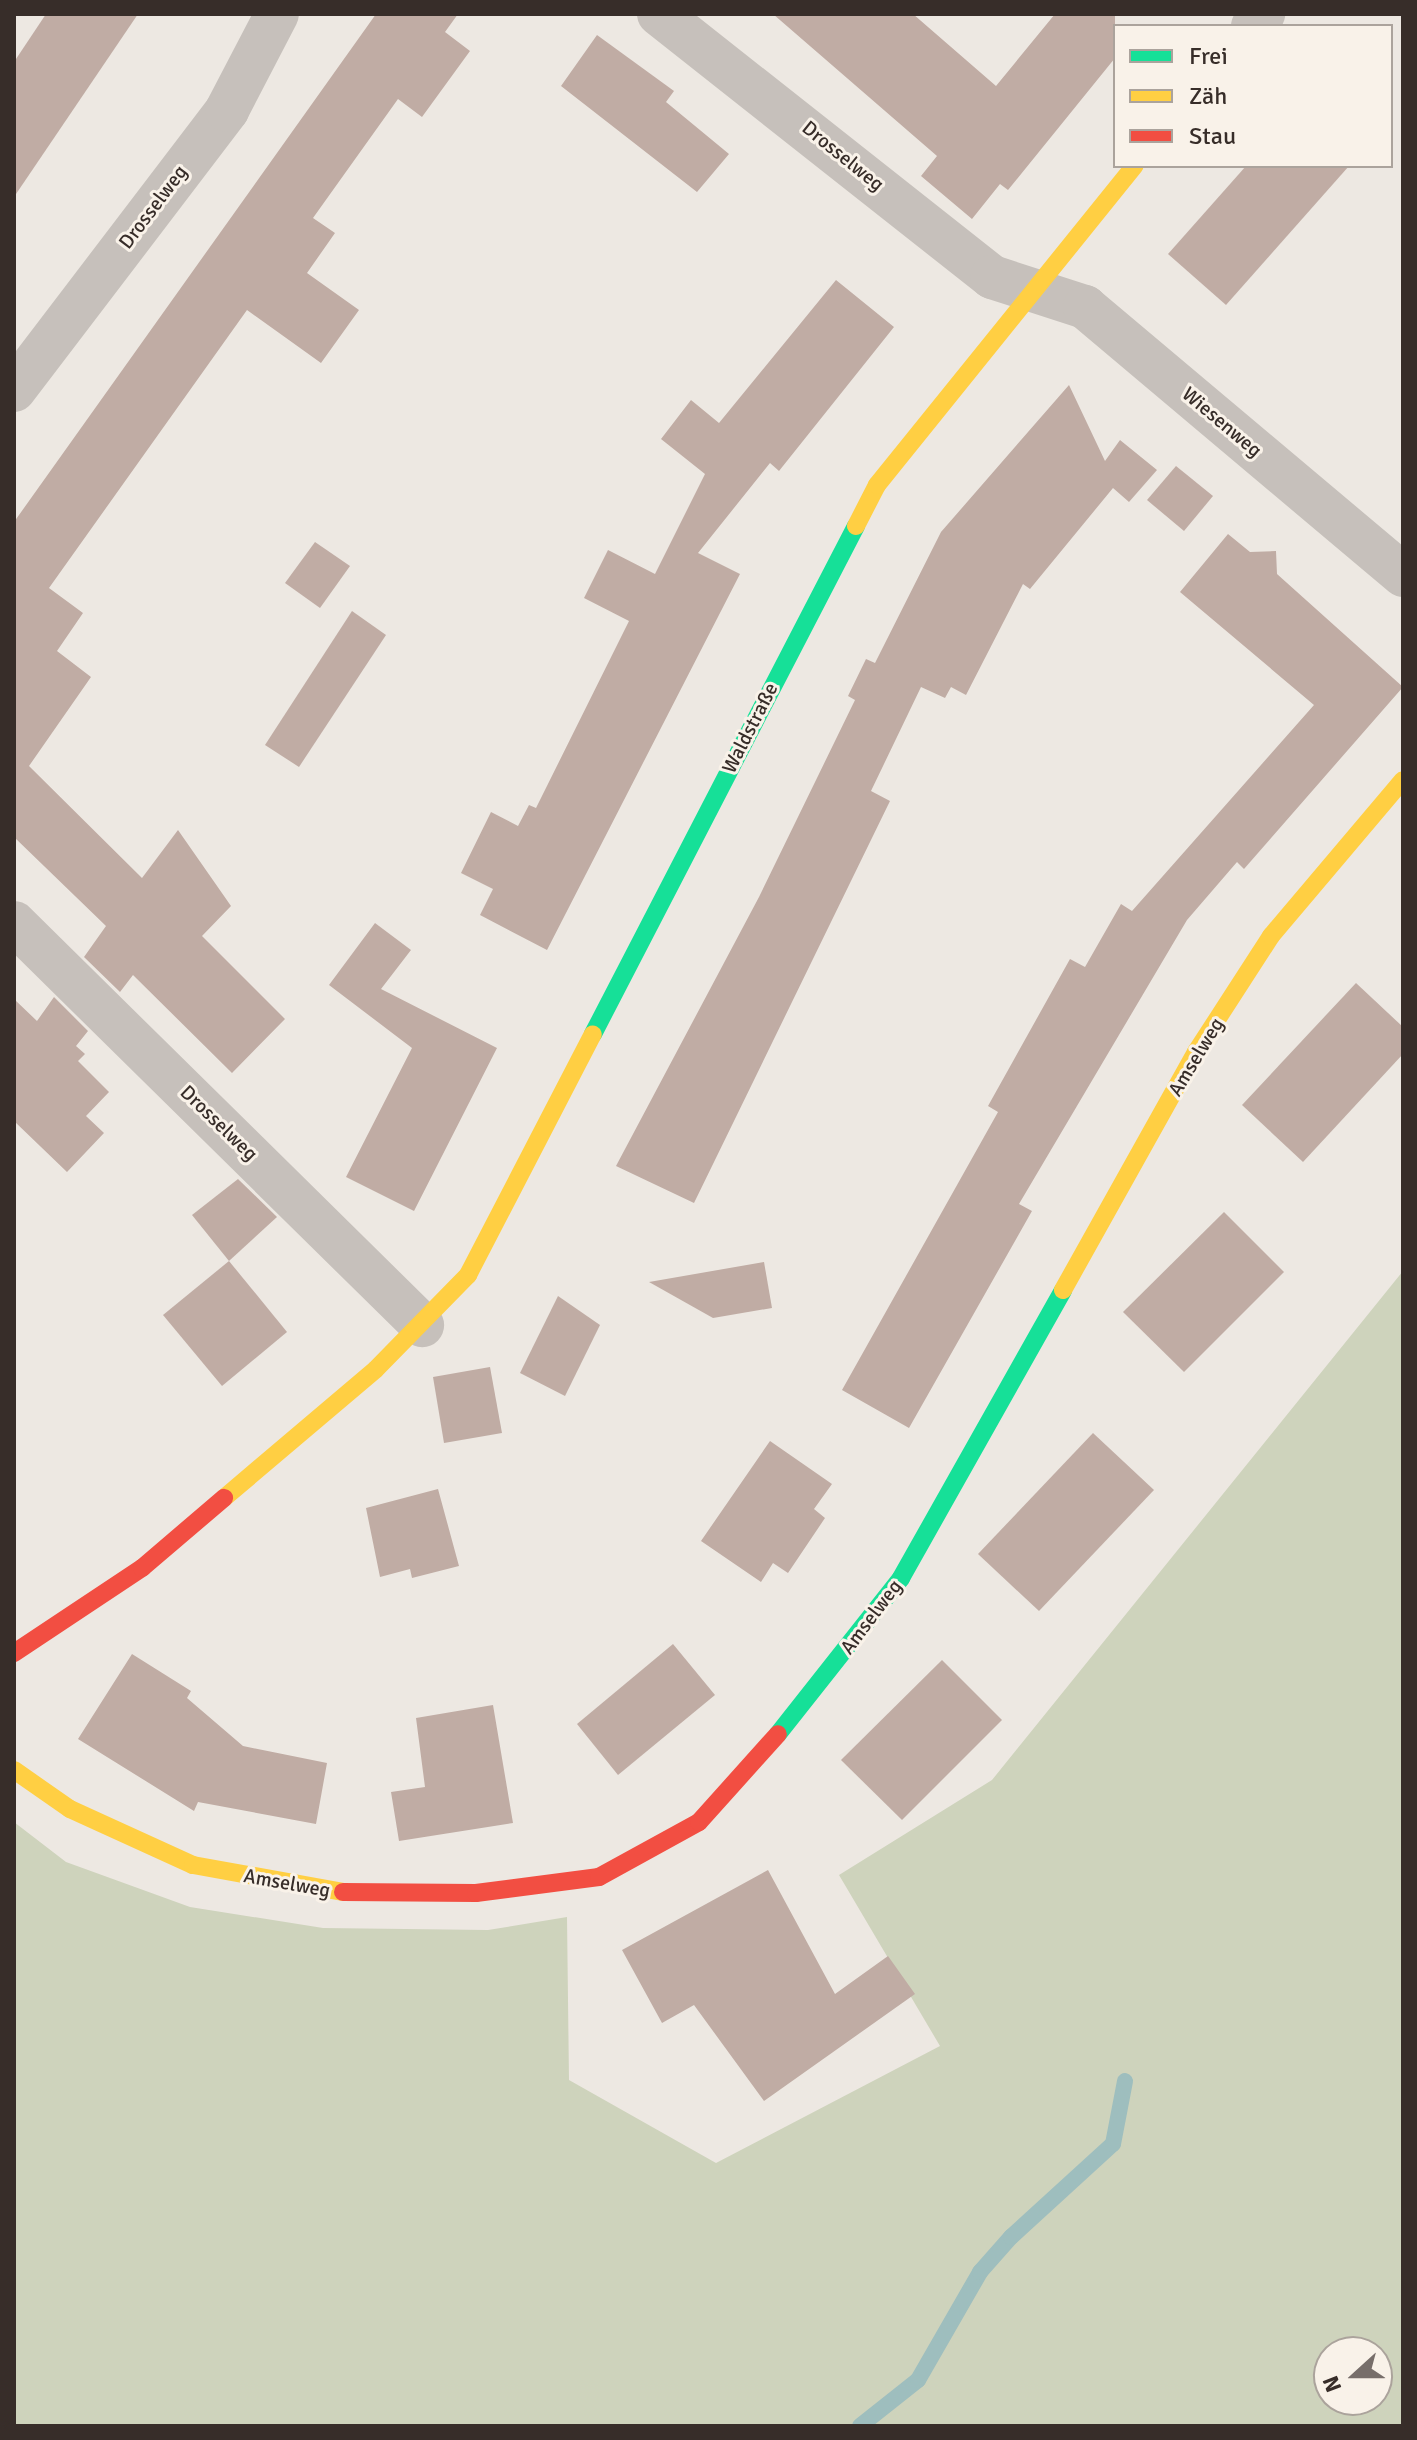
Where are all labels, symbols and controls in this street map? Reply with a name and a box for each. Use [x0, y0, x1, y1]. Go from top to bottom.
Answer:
legend [1113, 24, 1393, 168]
text: Frei [1189, 41, 1228, 71]
text: Zäh [1189, 81, 1227, 111]
street label: Drosselweg [797, 116, 889, 196]
text: Stau [1189, 121, 1236, 151]
street label: Drosselweg [114, 161, 192, 253]
street label: Wiesenweg [1177, 382, 1267, 462]
street label: Waldstraße [717, 679, 783, 777]
street label: Amselweg [1163, 1013, 1229, 1101]
street label: Drosselweg [175, 1080, 263, 1166]
street label: Amselweg [835, 1575, 907, 1659]
street label: Amselweg [242, 1864, 332, 1902]
north arrow [1313, 2336, 1393, 2416]
text: N [1317, 2372, 1347, 2396]

